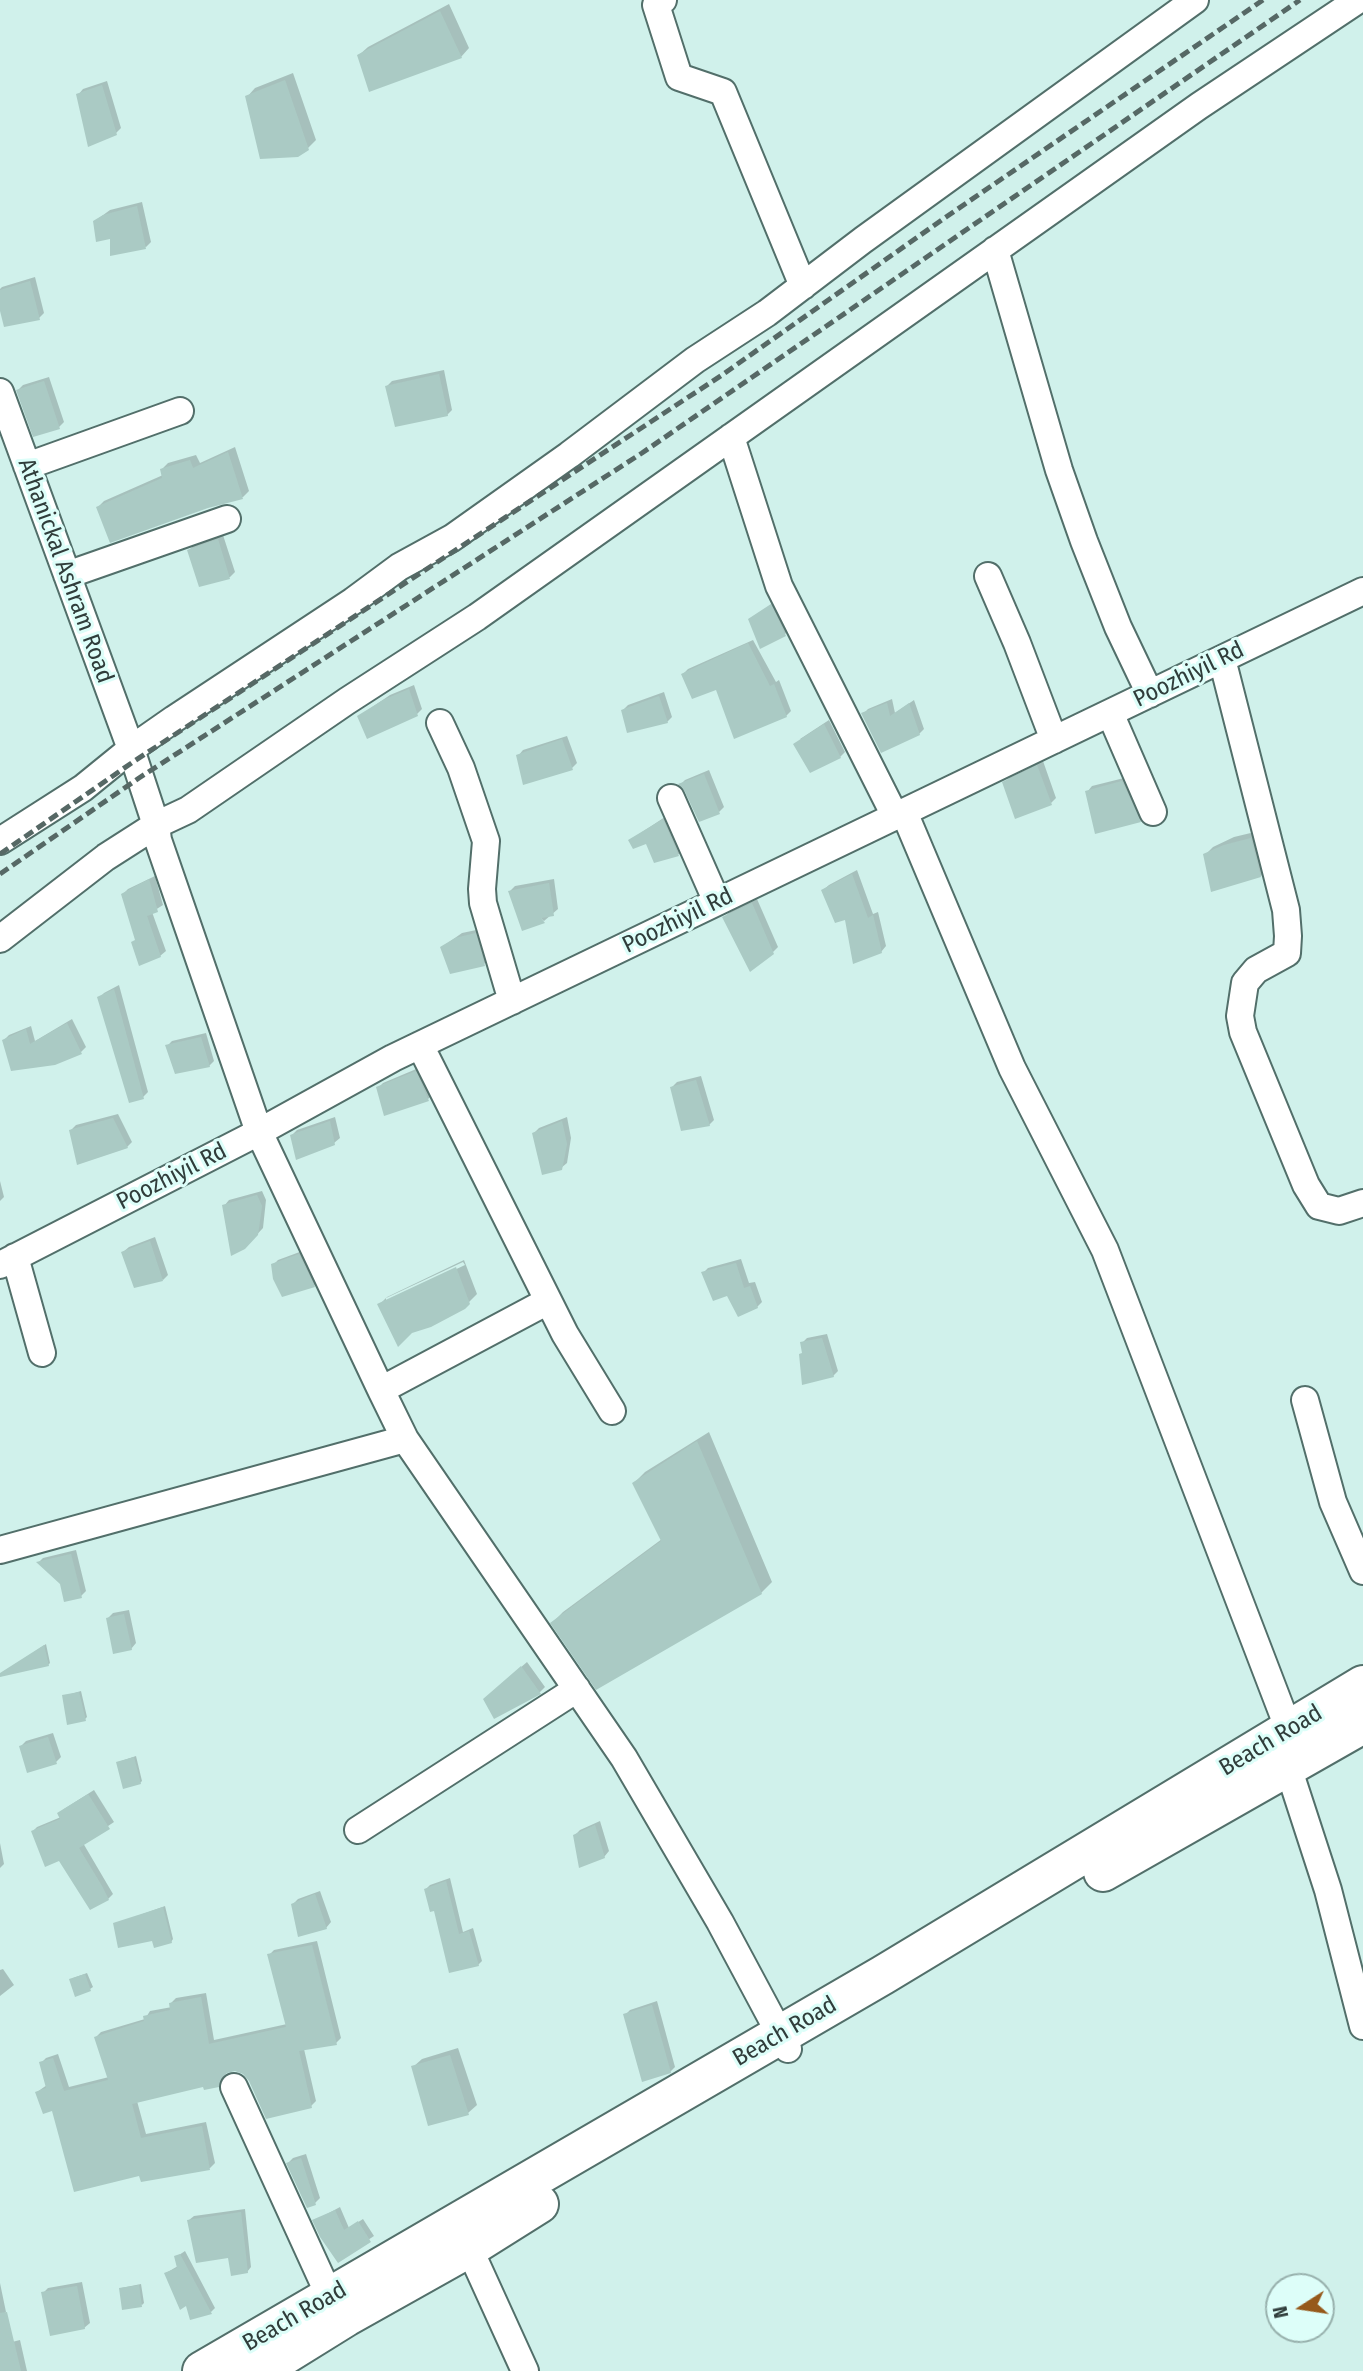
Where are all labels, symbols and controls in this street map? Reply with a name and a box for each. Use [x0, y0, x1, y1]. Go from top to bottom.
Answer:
street label: Athanickal Ashram Road [11, 455, 119, 687]
street label: Poozhiyil Rd [1129, 636, 1249, 714]
street label: Poozhiyil Rd [618, 882, 738, 960]
street label: Poozhiyil Rd [112, 1137, 232, 1217]
street label: Beach Road [1214, 1699, 1328, 1783]
street label: Beach Road [728, 1991, 842, 2073]
north arrow [1265, 2273, 1335, 2343]
street label: Beach Road [238, 2276, 352, 2358]
text: N [1268, 2304, 1293, 2320]

